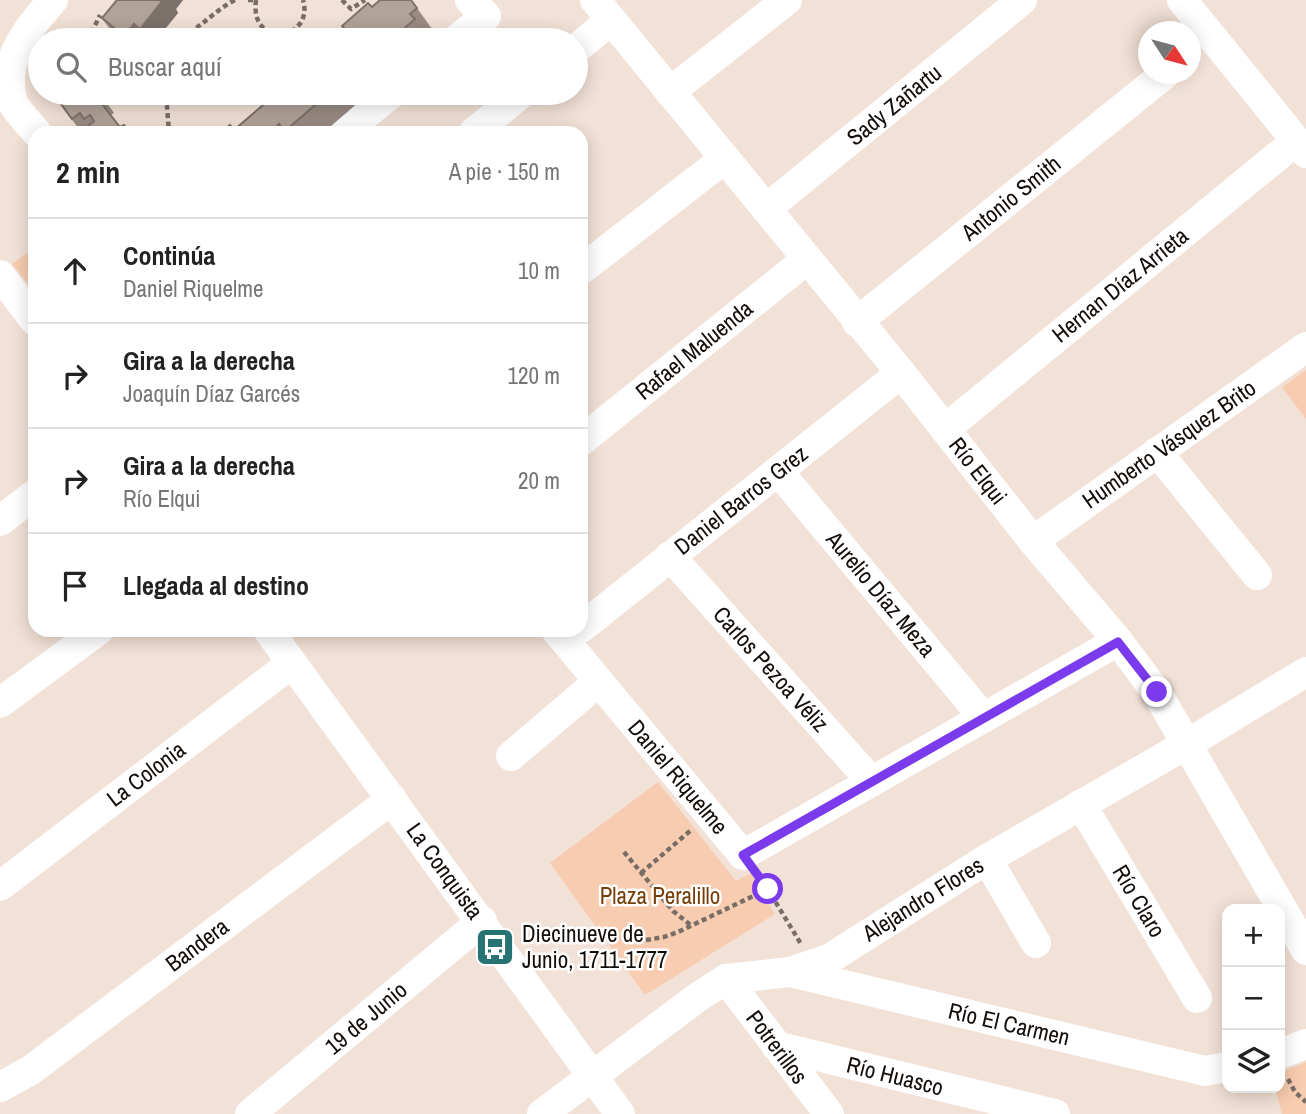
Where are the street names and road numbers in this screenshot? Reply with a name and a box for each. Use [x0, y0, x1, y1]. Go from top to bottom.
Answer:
street label: Sady Zañartu [840, 57, 947, 152]
street label: Antonio Smith [954, 148, 1067, 248]
street label: Hernan Díaz Arrieta [1045, 220, 1195, 349]
street label: Rafael Maluenda [629, 292, 759, 407]
street label: Humberto Vásquez Brito [1076, 372, 1262, 515]
street label: Río Elqui [942, 431, 1014, 511]
street label: Daniel Barros Grez [668, 438, 814, 562]
street label: Aurelio Díaz Meza [819, 524, 943, 663]
street label: Carlos Pezoa Véliz [707, 599, 836, 738]
street label: Daniel Riquelme [621, 713, 735, 840]
street label: La Colonia [100, 733, 192, 813]
street label: La Conquista [400, 816, 491, 926]
street label: Alejandro Flores [855, 849, 989, 949]
street label: Río Claro [1106, 859, 1173, 943]
street label: Bandera [159, 910, 235, 978]
street label: 19 de Junio [318, 974, 413, 1061]
street label: Río El Carmen [945, 995, 1073, 1053]
street label: Potrerillos [739, 1003, 815, 1090]
street label: Río Huasco [844, 1049, 947, 1102]

